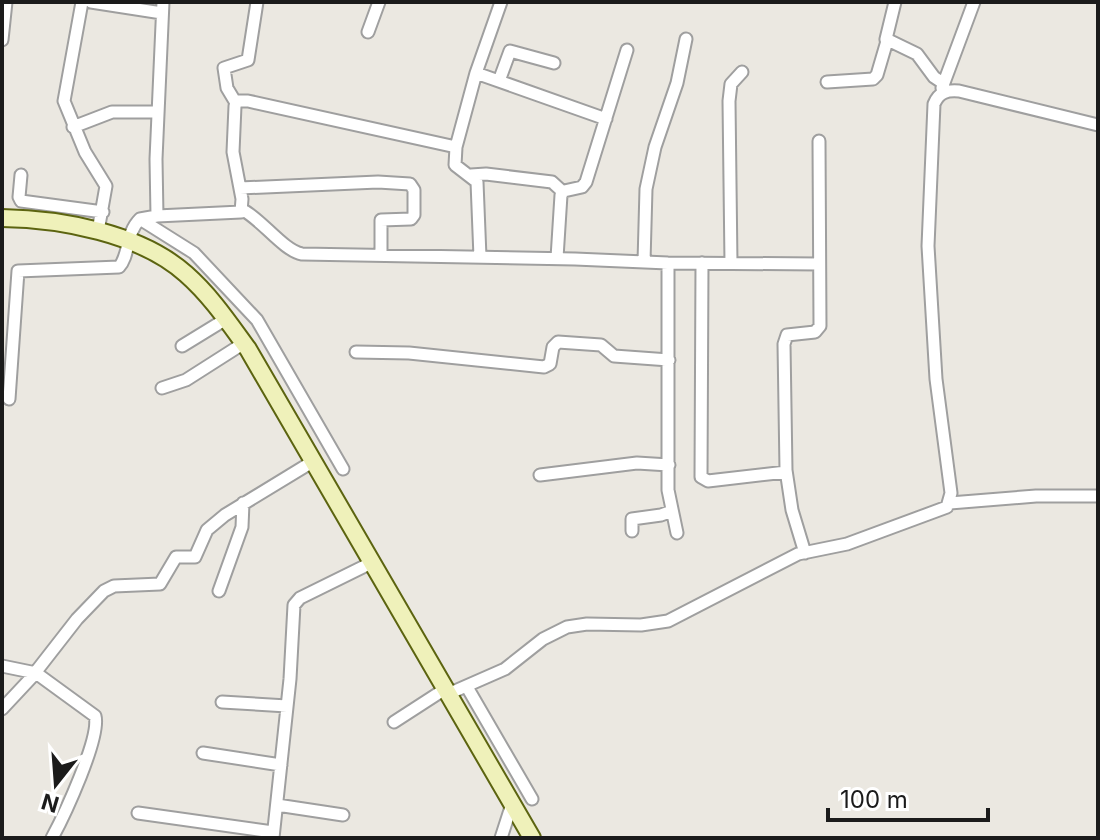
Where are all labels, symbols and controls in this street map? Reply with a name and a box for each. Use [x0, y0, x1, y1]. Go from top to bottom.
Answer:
north arrow [16, 744, 96, 824]
scale bar [828, 772, 988, 822]
text: 100 m [840, 785, 908, 814]
text: N [38, 788, 62, 818]

